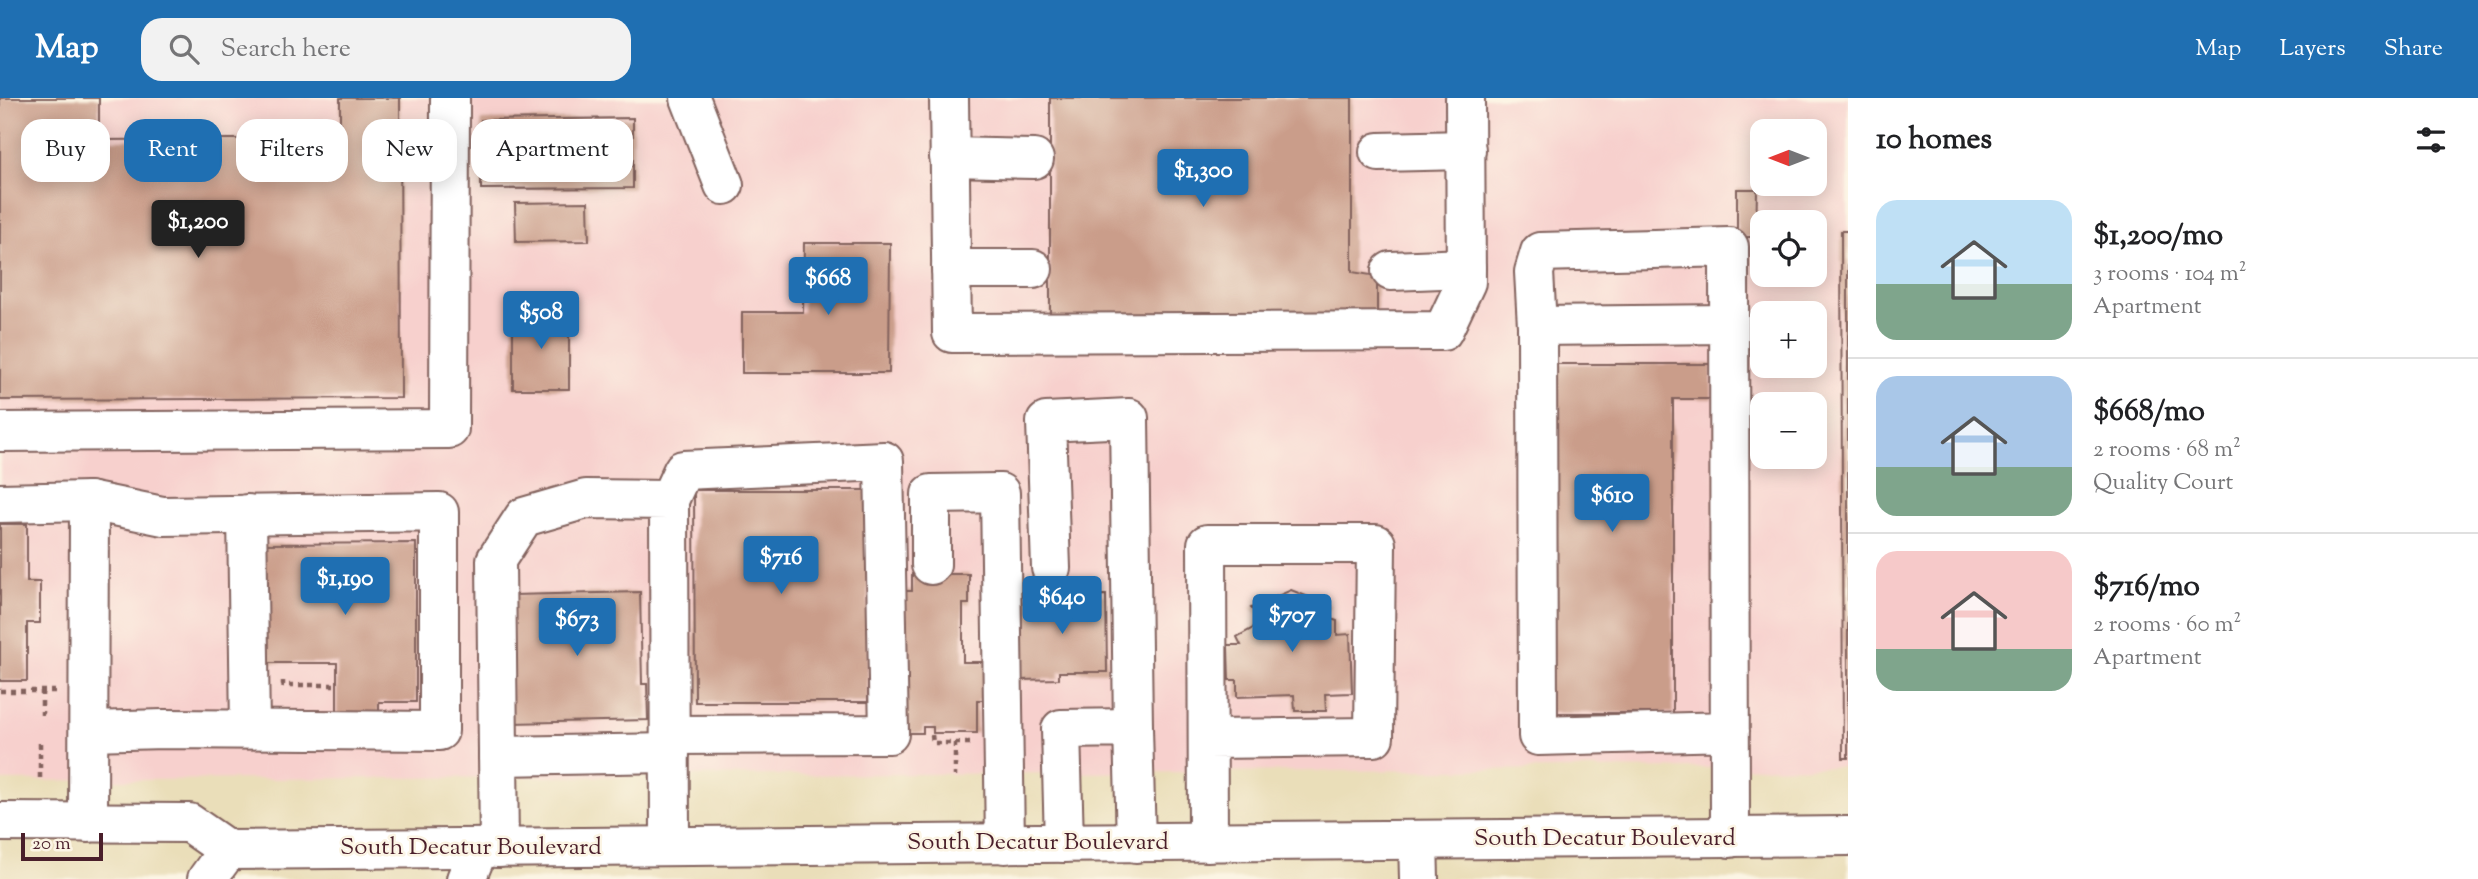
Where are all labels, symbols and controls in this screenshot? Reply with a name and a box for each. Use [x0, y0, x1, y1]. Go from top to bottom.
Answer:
search box [141, 18, 631, 81]
text: Map [35, 25, 99, 73]
icon: search [165, 30, 203, 68]
text: Search here [221, 31, 351, 68]
text: Map [2195, 32, 2241, 66]
text: Layers [2279, 32, 2346, 66]
text: Share [2384, 32, 2443, 66]
chip: Buy [21, 119, 110, 182]
chip: Rent [124, 119, 222, 182]
chip: Filters [236, 119, 348, 182]
chip: New [362, 119, 457, 182]
chip: Apartment [471, 119, 633, 182]
north arrow [1750, 119, 1827, 196]
map controls [1750, 119, 1827, 469]
text: 10 homes [1876, 119, 1992, 162]
icon: filters [2412, 121, 2450, 159]
pin: $1,300 [1146, 150, 1260, 209]
text: $1,300 [1173, 155, 1233, 188]
pin: $1,200 [141, 200, 255, 260]
text: $1,200 [168, 206, 228, 239]
button: locate [1750, 210, 1827, 287]
text: $1,200/mo [2093, 215, 2223, 258]
icon: home [1932, 228, 2016, 312]
pin: $668 [787, 258, 869, 317]
text: 3 rooms · 104 m² [2093, 258, 2247, 291]
text: $668 [805, 263, 851, 296]
text: Apartment [2093, 291, 2202, 324]
pin: $508 [500, 292, 582, 351]
text: $508 [519, 297, 563, 330]
button: + [1750, 301, 1827, 378]
text: $668/mo [2093, 391, 2205, 434]
button: − [1750, 392, 1827, 469]
icon: home [1932, 404, 2016, 488]
text: 2 rooms · 68 m² [2093, 434, 2241, 467]
text: Quality Court [2093, 467, 2233, 500]
pin: $610 [1571, 474, 1653, 534]
text: $610 [1590, 480, 1634, 513]
pin: $716 [740, 536, 822, 596]
text: $716 [759, 542, 803, 575]
pin: $1,190 [288, 558, 402, 617]
text: $1,190 [317, 563, 373, 596]
text: $716/mo [2093, 566, 2200, 609]
pin: $640 [1021, 576, 1103, 636]
icon: home [1932, 579, 2016, 663]
text: $640 [1039, 582, 1085, 615]
pin: $707 [1251, 594, 1333, 654]
pin: $673 [536, 598, 618, 658]
text: $707 [1268, 600, 1316, 633]
text: $673 [555, 604, 599, 637]
text: 2 rooms · 60 m² [2093, 609, 2241, 642]
text: Apartment [2093, 642, 2202, 675]
street label: South Decatur Boulevard [1474, 822, 1736, 856]
street label: South Decatur Boulevard [907, 826, 1169, 860]
scale bar [21, 830, 103, 862]
text: 20 m [32, 831, 71, 858]
street label: South Decatur Boulevard [340, 831, 602, 865]

